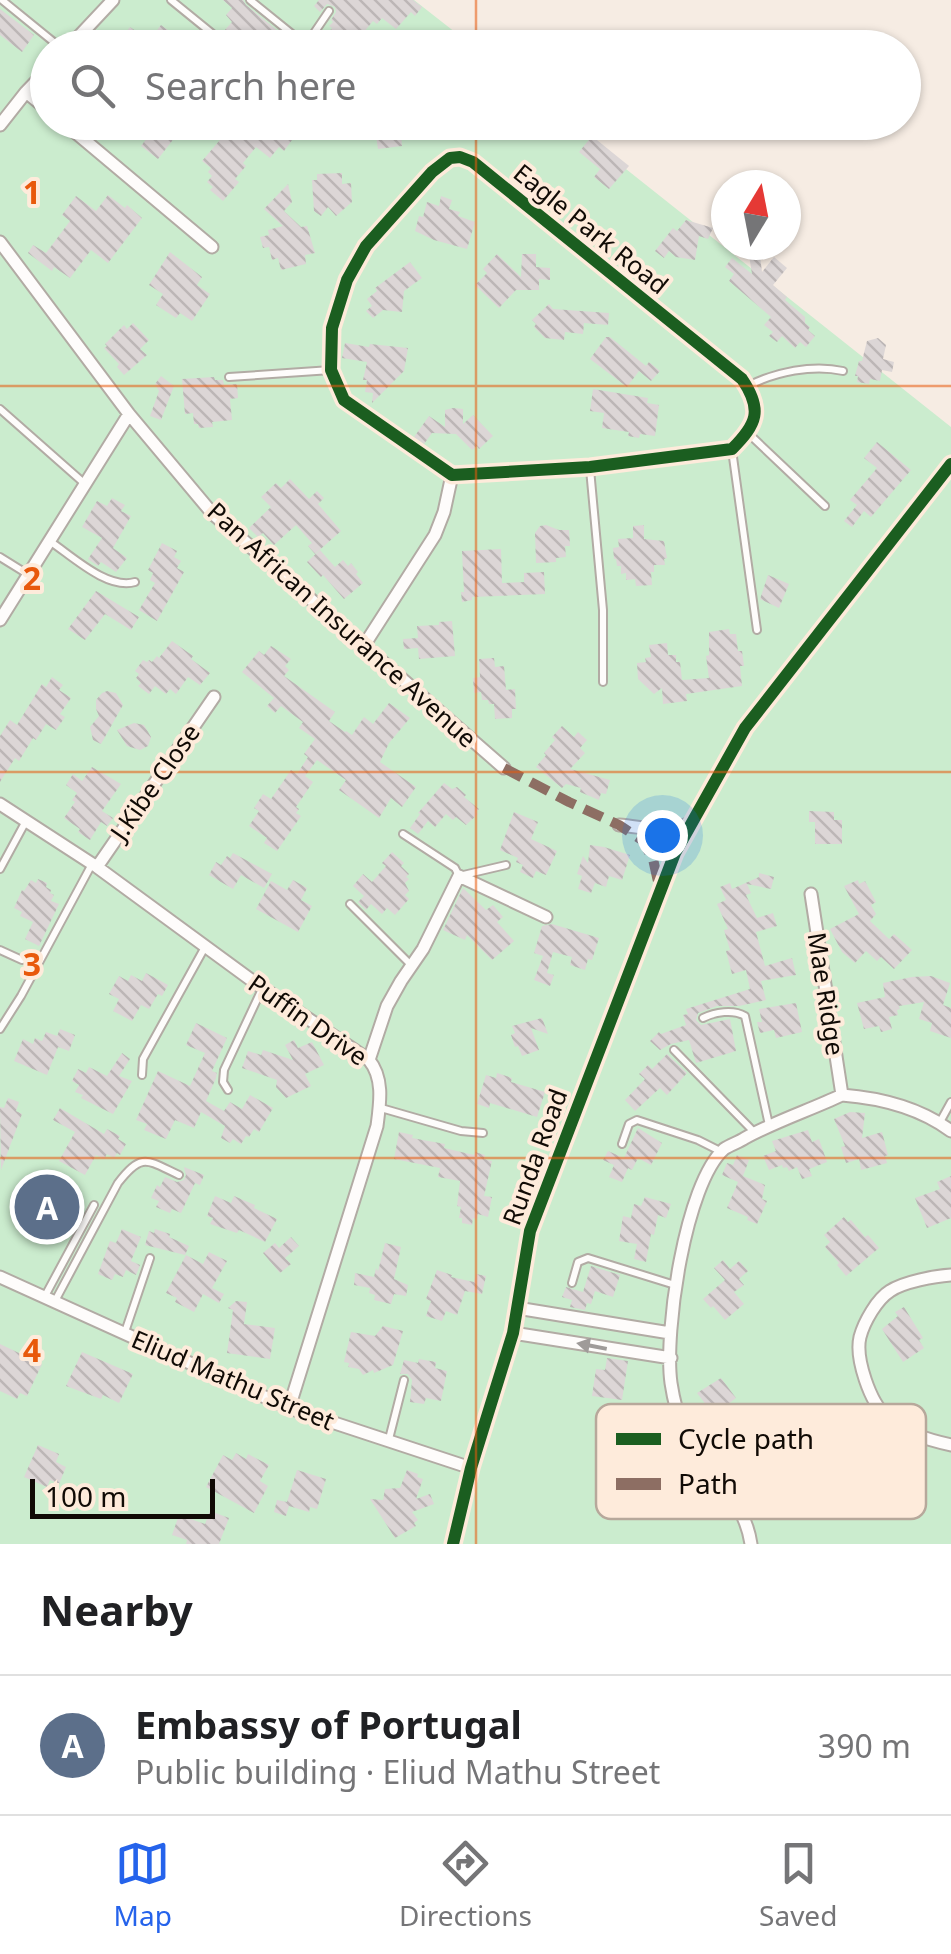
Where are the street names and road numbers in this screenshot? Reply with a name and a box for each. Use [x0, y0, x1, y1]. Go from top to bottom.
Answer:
street label: Eagle Park Road [507, 155, 676, 301]
street label: Pan African Insurance Avenue [201, 494, 485, 754]
street label: J.Kibe Close [100, 716, 207, 848]
street label: Mae Ridge [800, 930, 853, 1058]
street label: Puffin Drive [242, 966, 375, 1073]
street label: Runda Road [494, 1084, 574, 1229]
street label: Eliud Mathu Street [127, 1321, 340, 1437]

